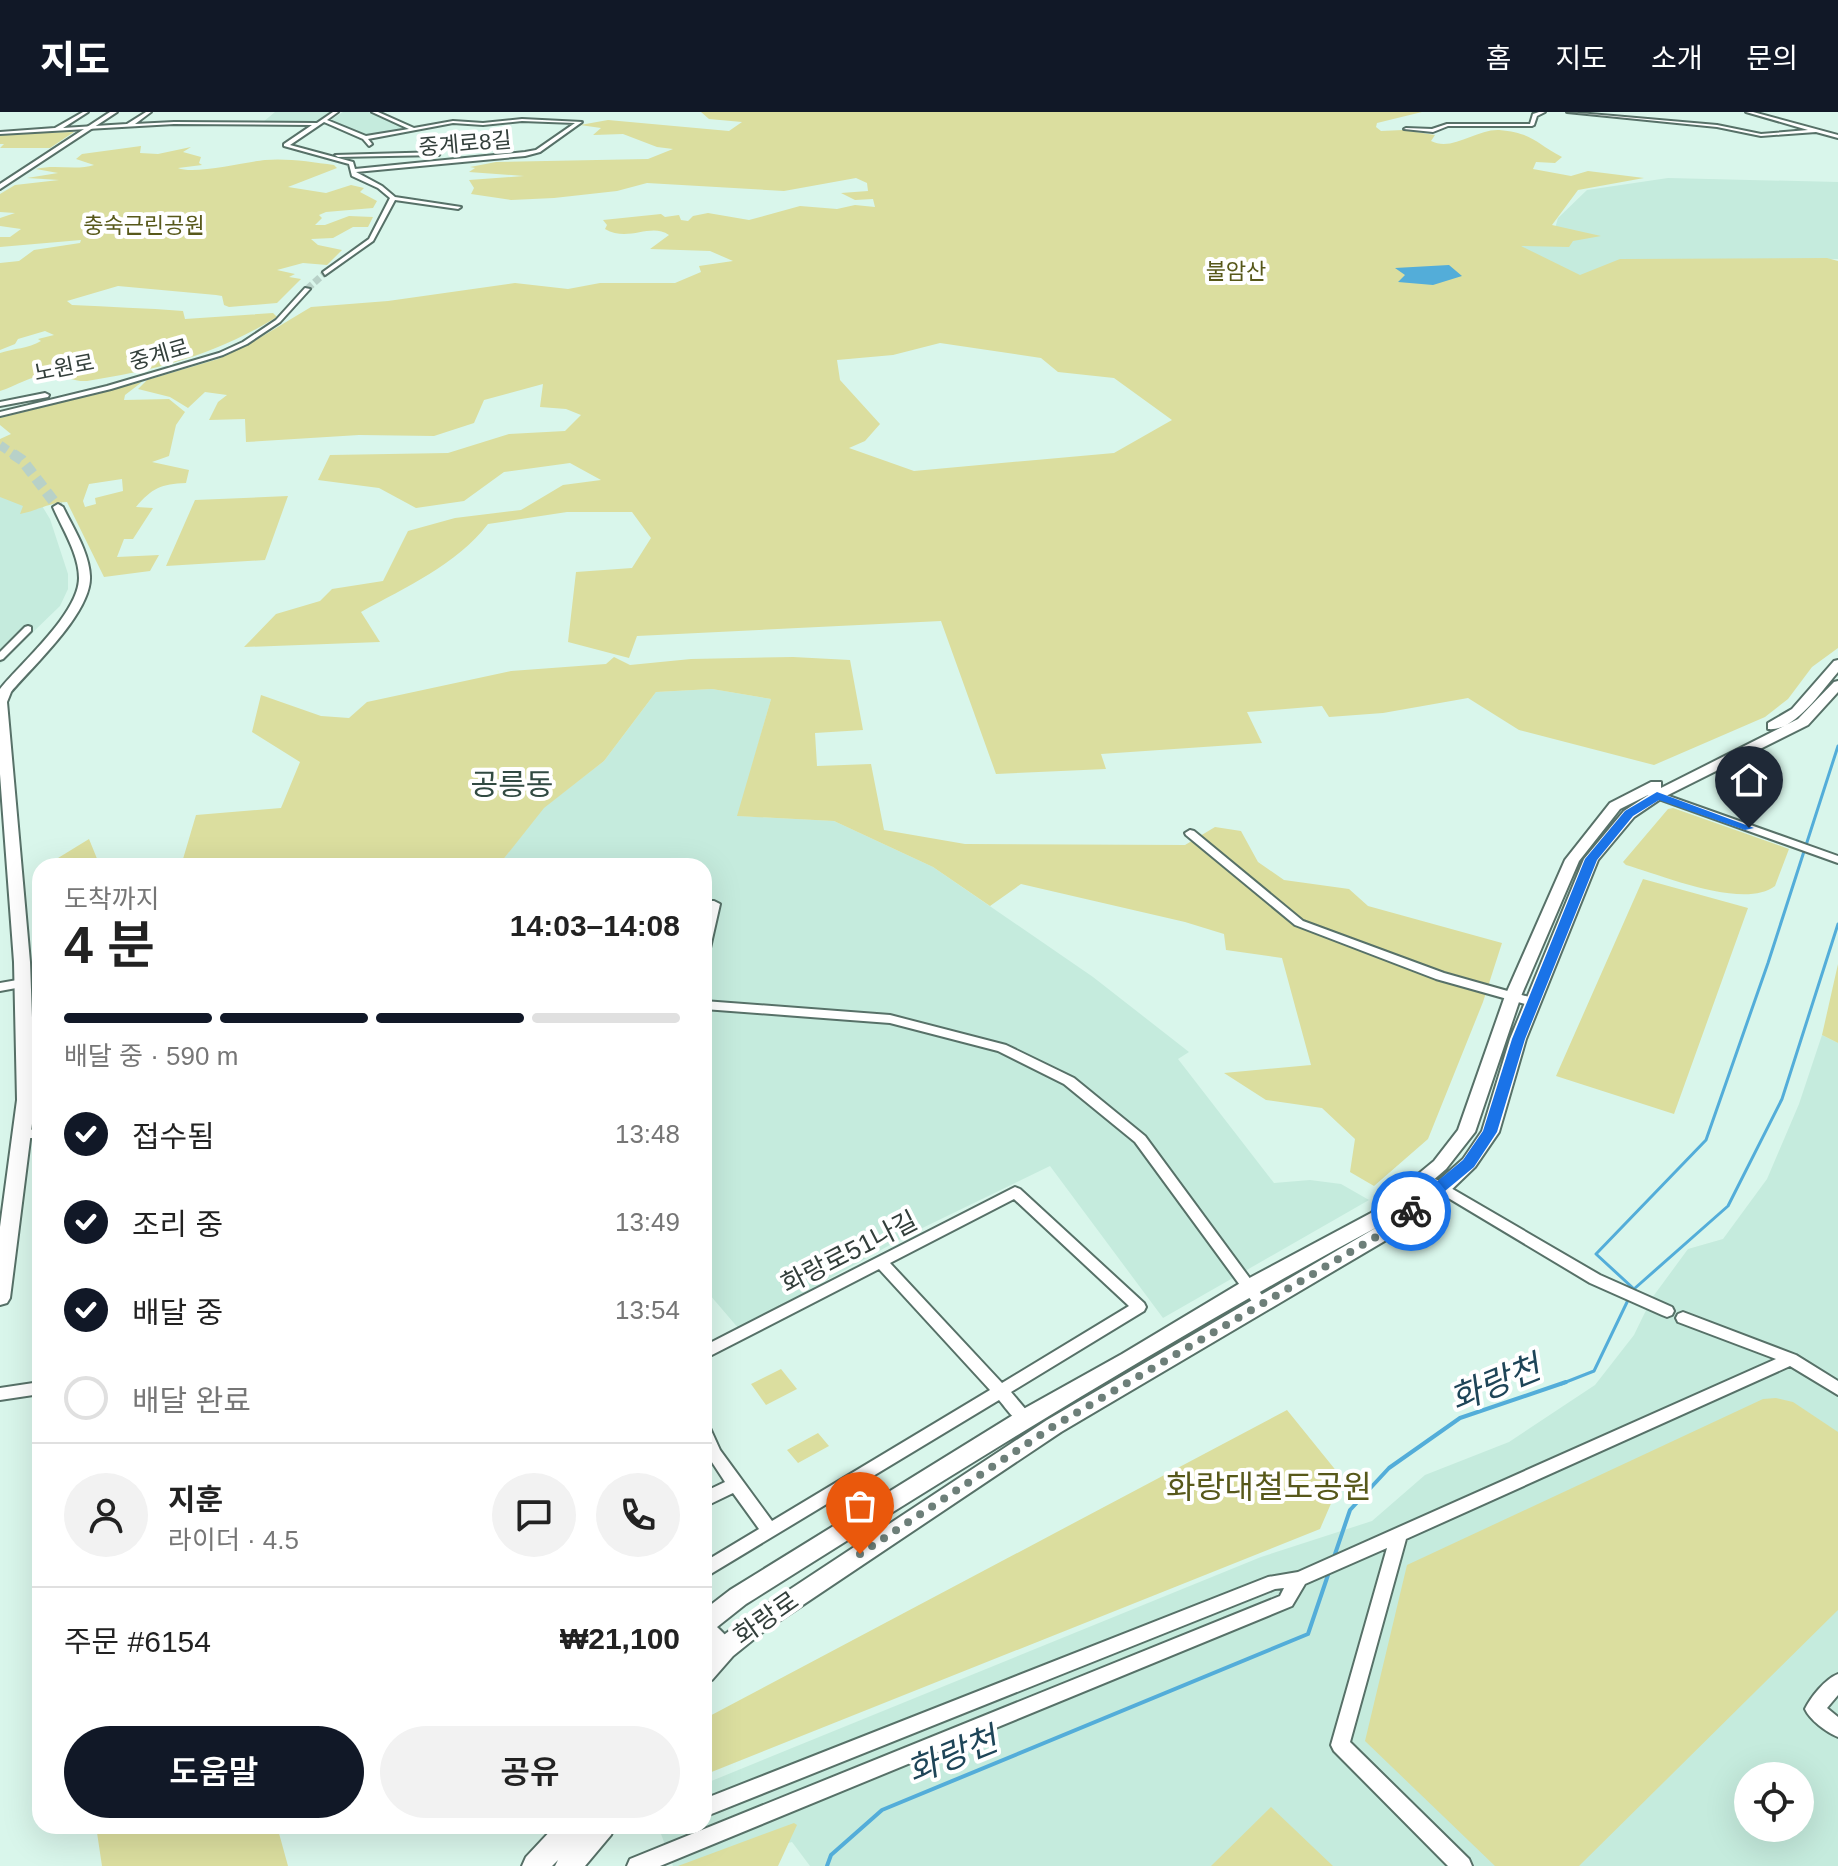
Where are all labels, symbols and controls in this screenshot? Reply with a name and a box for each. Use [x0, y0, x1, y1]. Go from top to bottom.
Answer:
text: 지도 [40, 39, 110, 81]
text: 홈 [1486, 43, 1511, 74]
text: 지도 [1555, 43, 1607, 74]
text: 소개 [1651, 43, 1702, 74]
text: 문의 [1746, 43, 1798, 74]
street label: 중계로8길 [418, 127, 513, 160]
park label: 충숙근린공원 [83, 213, 205, 238]
park label: 불암산 [1206, 259, 1266, 284]
street label: 중계로 [127, 334, 192, 375]
street label: 노원로 [32, 349, 96, 386]
pin [1715, 746, 1783, 828]
icon: home [1727, 758, 1771, 802]
district label: 공릉동 [471, 768, 553, 801]
text: 도착까지 [64, 884, 160, 914]
text: 14:03–14:08 [510, 909, 680, 942]
text: 4 분 [64, 916, 155, 974]
text: 배달 중 · 590 m [64, 1041, 238, 1071]
icon: check [64, 1112, 108, 1156]
text: 13:48 [615, 1119, 680, 1149]
text: 접수됨 [132, 1120, 215, 1153]
courier [1371, 1171, 1451, 1251]
icon: bike [1389, 1189, 1433, 1233]
icon: check [64, 1200, 108, 1244]
street label: 화랑로51나길 [776, 1205, 922, 1299]
text: 13:49 [615, 1207, 680, 1237]
text: 조리 중 [132, 1208, 223, 1241]
icon: check [64, 1288, 108, 1332]
text: 13:54 [615, 1295, 680, 1325]
text: 배달 중 [132, 1296, 223, 1329]
water label: 화랑천 [1444, 1346, 1549, 1418]
text: 배달 완료 [132, 1384, 251, 1417]
park label: 화랑대철도공원 [1166, 1469, 1372, 1505]
pin [826, 1472, 894, 1554]
button: person [64, 1473, 148, 1557]
button: chat [492, 1473, 576, 1557]
button: phone [596, 1473, 680, 1557]
text: 지훈 [168, 1483, 223, 1516]
icon: bag [838, 1484, 882, 1528]
text: 라이더 · 4.5 [168, 1525, 299, 1555]
street label: 화랑로 [728, 1585, 804, 1651]
text: ₩21,100 [560, 1622, 680, 1655]
text: 주문 #6154 [64, 1625, 211, 1658]
water label: 화랑천 [901, 1718, 1006, 1790]
button: 도움말 [64, 1726, 364, 1818]
button: 공유 [380, 1726, 680, 1818]
map controls [1734, 1762, 1814, 1842]
button: locate [1734, 1762, 1814, 1842]

